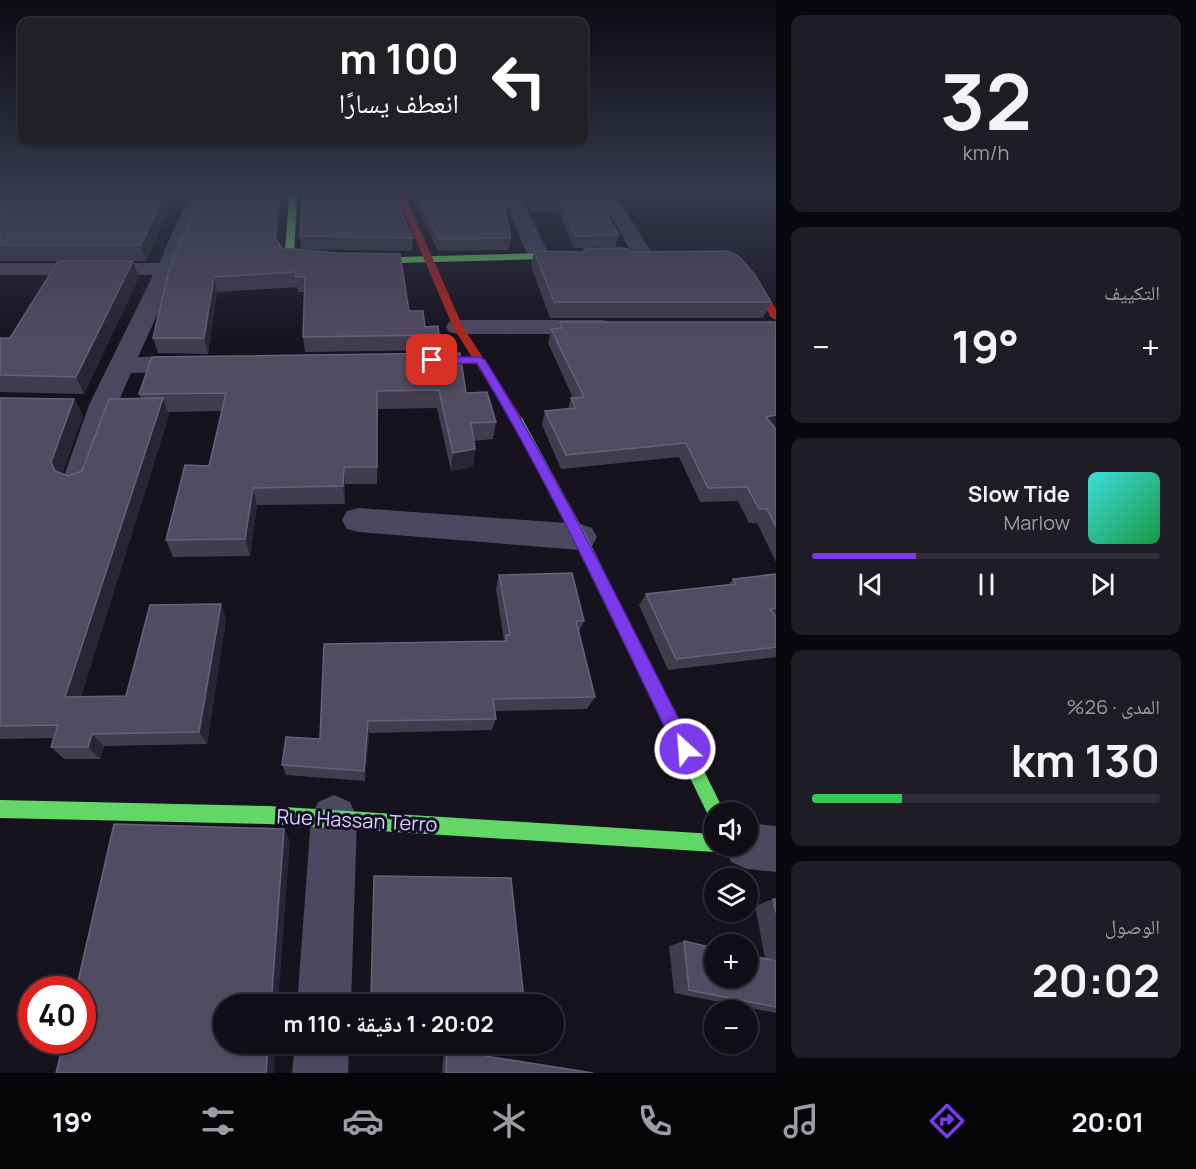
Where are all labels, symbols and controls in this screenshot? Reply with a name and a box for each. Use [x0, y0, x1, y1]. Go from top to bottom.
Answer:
text: 100 m [339, 29, 459, 87]
icon: left [480, 42, 558, 120]
text: 32 [940, 47, 1032, 153]
text: انعطف يسارًا [339, 84, 459, 121]
text: km/h [963, 139, 1009, 166]
text: التكييف [1104, 279, 1160, 306]
text: 19° [951, 315, 1019, 377]
text: − [812, 324, 830, 369]
text: + [1141, 324, 1160, 369]
pin [406, 334, 457, 385]
icon: arrive [415, 343, 448, 376]
text: Slow Tide [968, 479, 1070, 509]
text: Marlow [1003, 509, 1070, 536]
icon: previous [854, 568, 887, 601]
icon: pause [970, 568, 1003, 601]
icon: next [1086, 568, 1119, 601]
text: المدى · 26% [1067, 693, 1160, 720]
position arrow [653, 717, 717, 781]
text: 130 km [1011, 729, 1160, 791]
street label: Rue Hassan Terro [276, 802, 438, 838]
map controls [704, 802, 758, 1054]
button: sound [704, 802, 758, 856]
button: layers [704, 868, 758, 922]
text: الوصول [1105, 913, 1160, 940]
button: + [704, 934, 758, 988]
text: 20:02 [1032, 949, 1160, 1011]
speed limit sign: 40 [18, 976, 96, 1054]
button: − [704, 1000, 758, 1054]
text: 20:02 · 1 دقيقة · 110 m [283, 1009, 494, 1039]
icon: filters [197, 1100, 239, 1142]
icon: car [342, 1100, 384, 1142]
icon: climate [488, 1100, 530, 1142]
icon: phone [634, 1100, 676, 1142]
icon: music [780, 1100, 822, 1142]
icon: directions [926, 1100, 968, 1142]
text: 19° [52, 1103, 93, 1140]
text: 20:01 [1071, 1103, 1144, 1140]

